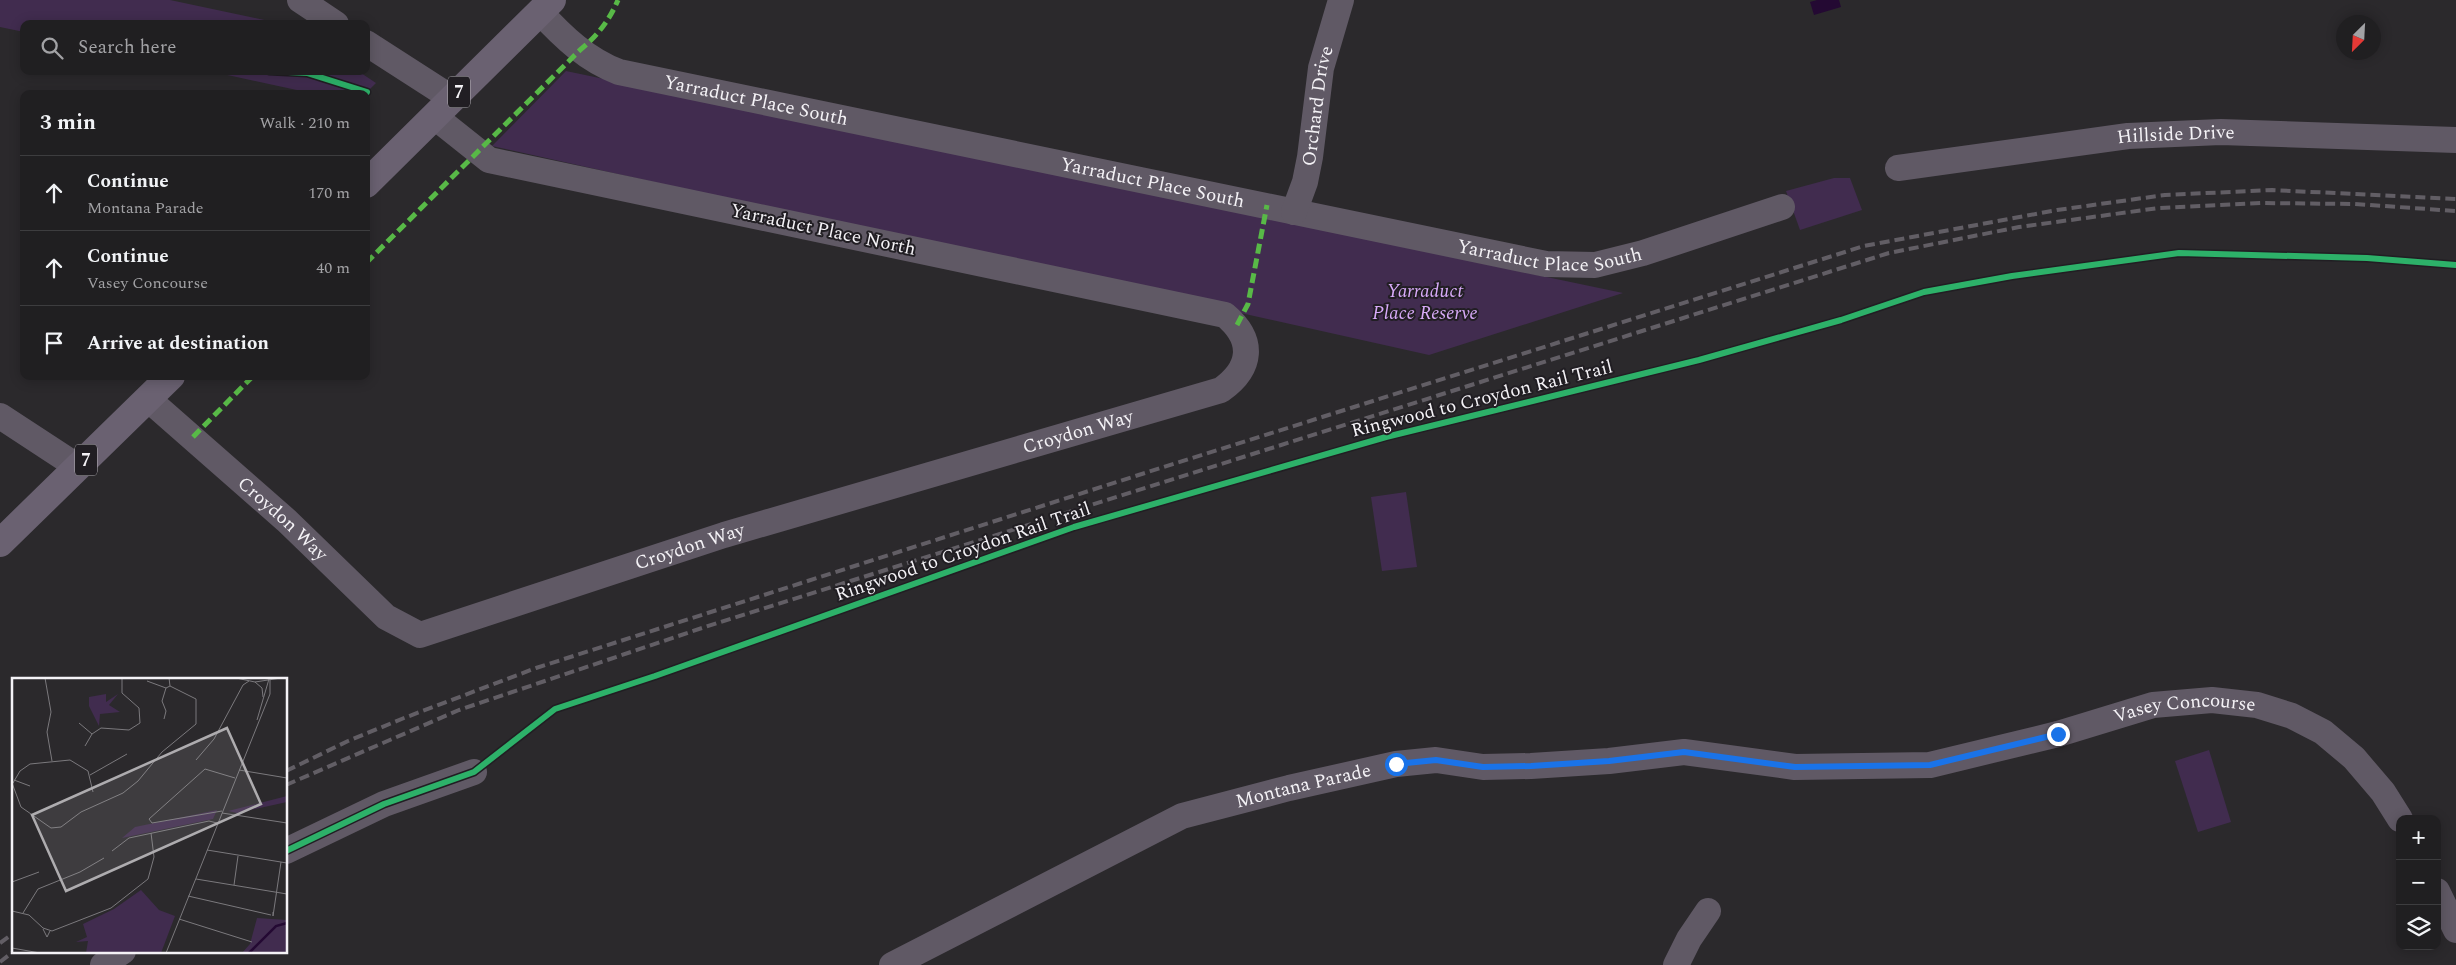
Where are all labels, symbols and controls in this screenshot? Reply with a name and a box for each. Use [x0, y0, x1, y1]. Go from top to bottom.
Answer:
north arrow [2336, 15, 2381, 60]
search box [20, 20, 370, 75]
text: Search here [78, 33, 177, 62]
icon: search [38, 34, 66, 62]
street label: Orchard Drive [1294, 42, 1341, 169]
street label: Yarraduct Place South [661, 67, 851, 134]
road number: 7 [448, 76, 470, 108]
text: 3 min [40, 107, 96, 139]
text: Walk · 210 m [259, 111, 350, 135]
street label: Hillside Drive [2115, 117, 2235, 152]
street label: Yarraduct Place South [1058, 149, 1247, 216]
text: Continue [87, 167, 169, 196]
icon: ahead [40, 179, 68, 207]
text: 170 m [308, 181, 350, 205]
text: Montana Parade [87, 196, 204, 220]
street label: Yarraduct Place North [728, 196, 918, 264]
street label: Yarraduct Place South [1454, 231, 1645, 279]
text: Continue [87, 242, 169, 271]
icon: ahead [40, 254, 68, 282]
text: 40 m [316, 256, 350, 280]
text: Vasey Concourse [87, 271, 208, 295]
park label: Yarraduct Place Reserve [1372, 277, 1478, 328]
icon: arrive [40, 329, 68, 357]
text: Arrive at destination [87, 329, 269, 358]
street label: Ringwood to Croydon Rail Trail [1348, 352, 1616, 446]
street label: Croydon Way [1019, 402, 1138, 462]
road number: 7 [75, 444, 97, 476]
street label: Croydon Way [231, 469, 335, 568]
street label: Ringwood to Croydon Rail Trail [831, 495, 1095, 609]
street label: Croydon Way [631, 515, 749, 578]
inset map [12, 678, 288, 952]
street label: Vasey Concourse [2110, 685, 2257, 731]
route end [2047, 723, 2070, 746]
route start [1385, 753, 1408, 776]
street label: Montana Parade [1232, 756, 1374, 816]
map controls [2396, 815, 2441, 950]
button: + [2396, 815, 2441, 860]
button: − [2396, 860, 2441, 905]
button: layers [2396, 905, 2441, 950]

